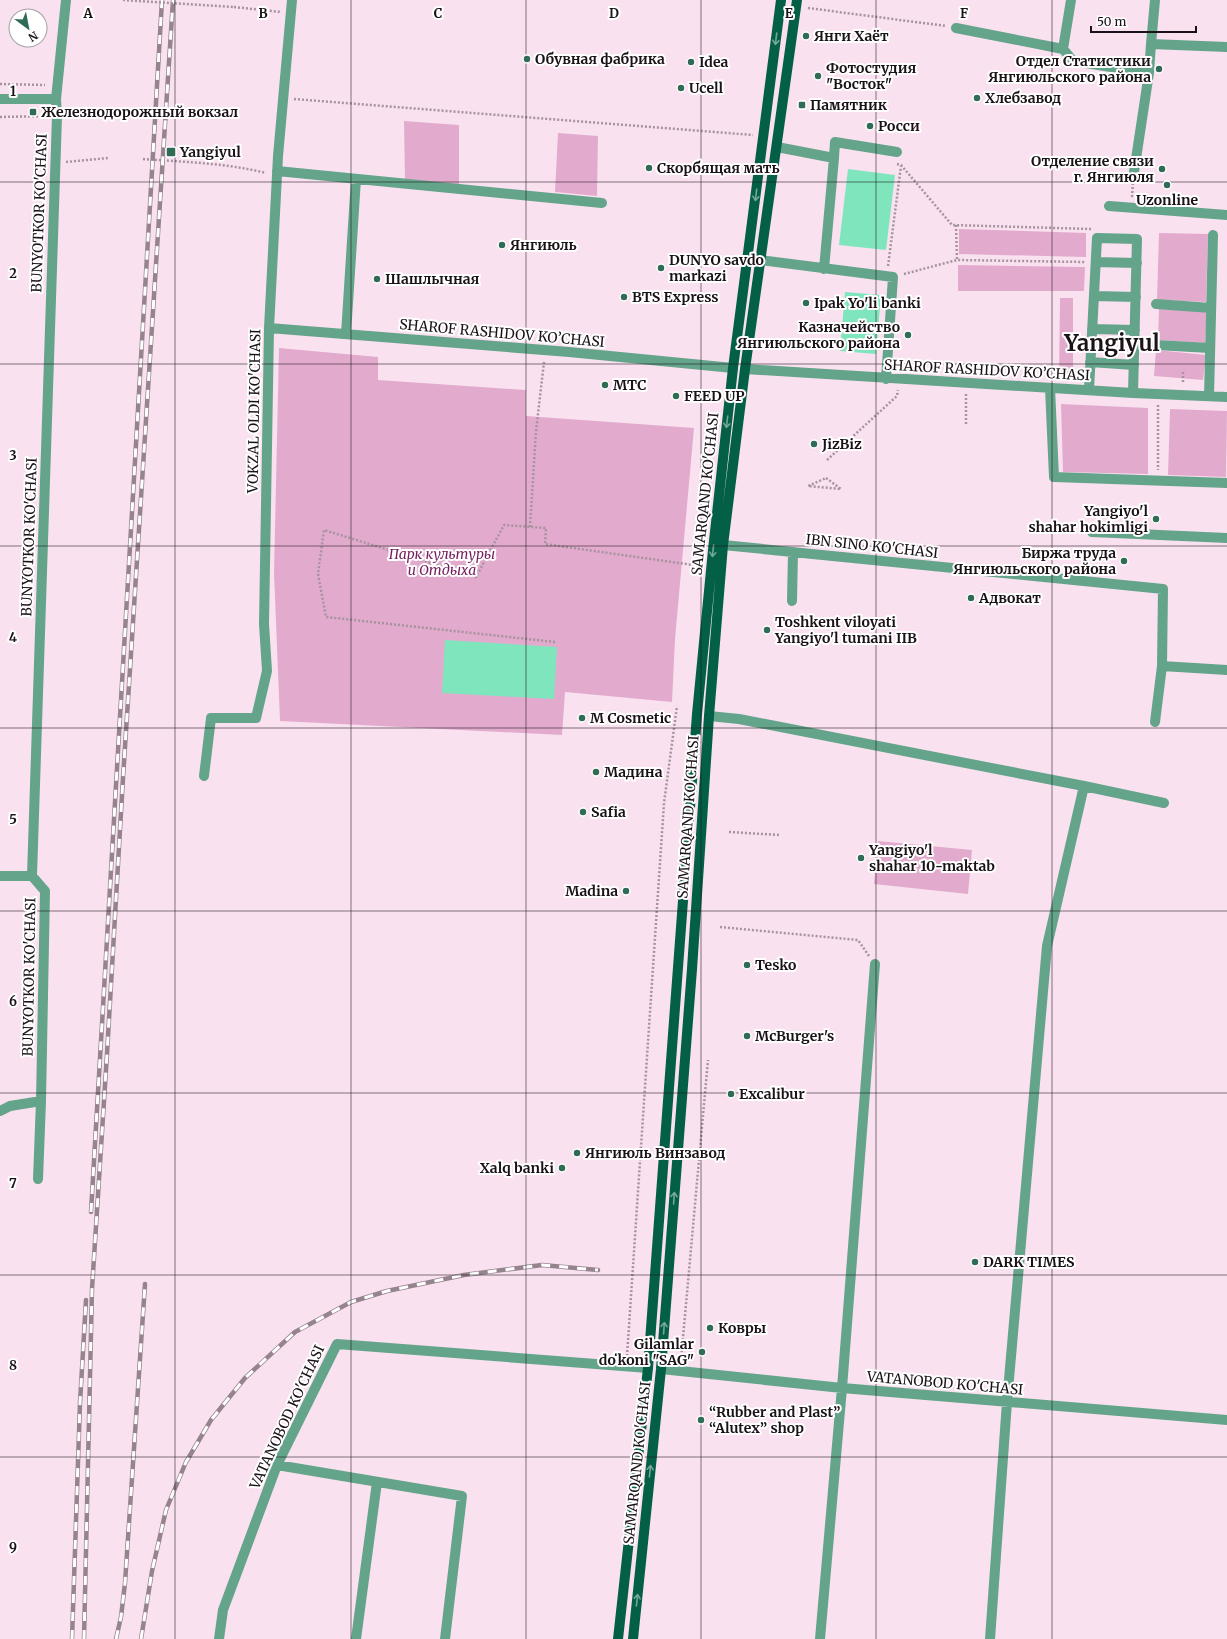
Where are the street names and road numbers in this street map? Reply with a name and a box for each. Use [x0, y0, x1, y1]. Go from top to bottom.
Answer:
street label: BUNYOTKOR KO'CHASI [27, 133, 51, 293]
street label: SHAROF RASHIDOV KO’CHASI [399, 315, 605, 351]
street label: VOKZAL OLDI KO'CHASI [244, 329, 264, 494]
street label: SHAROF RASHIDOV KO’CHASI [884, 356, 1090, 384]
street label: SAMARQAND KO'CHASI [688, 412, 722, 576]
street label: BUNYOTKOR KO'CHASI [17, 457, 41, 617]
street label: IBN SINO KO'CHASI [805, 530, 939, 562]
street label: SAMARQAND KO'CHASI [673, 735, 703, 899]
street label: BUNYOTKOR KO'CHASI [19, 897, 39, 1057]
street label: VATANOBOD KO'CHASI [245, 1342, 328, 1493]
street label: VATANOBOD KO'CHASI [865, 1367, 1024, 1399]
street label: SAMARQAND KO'CHASI [620, 1381, 654, 1545]

